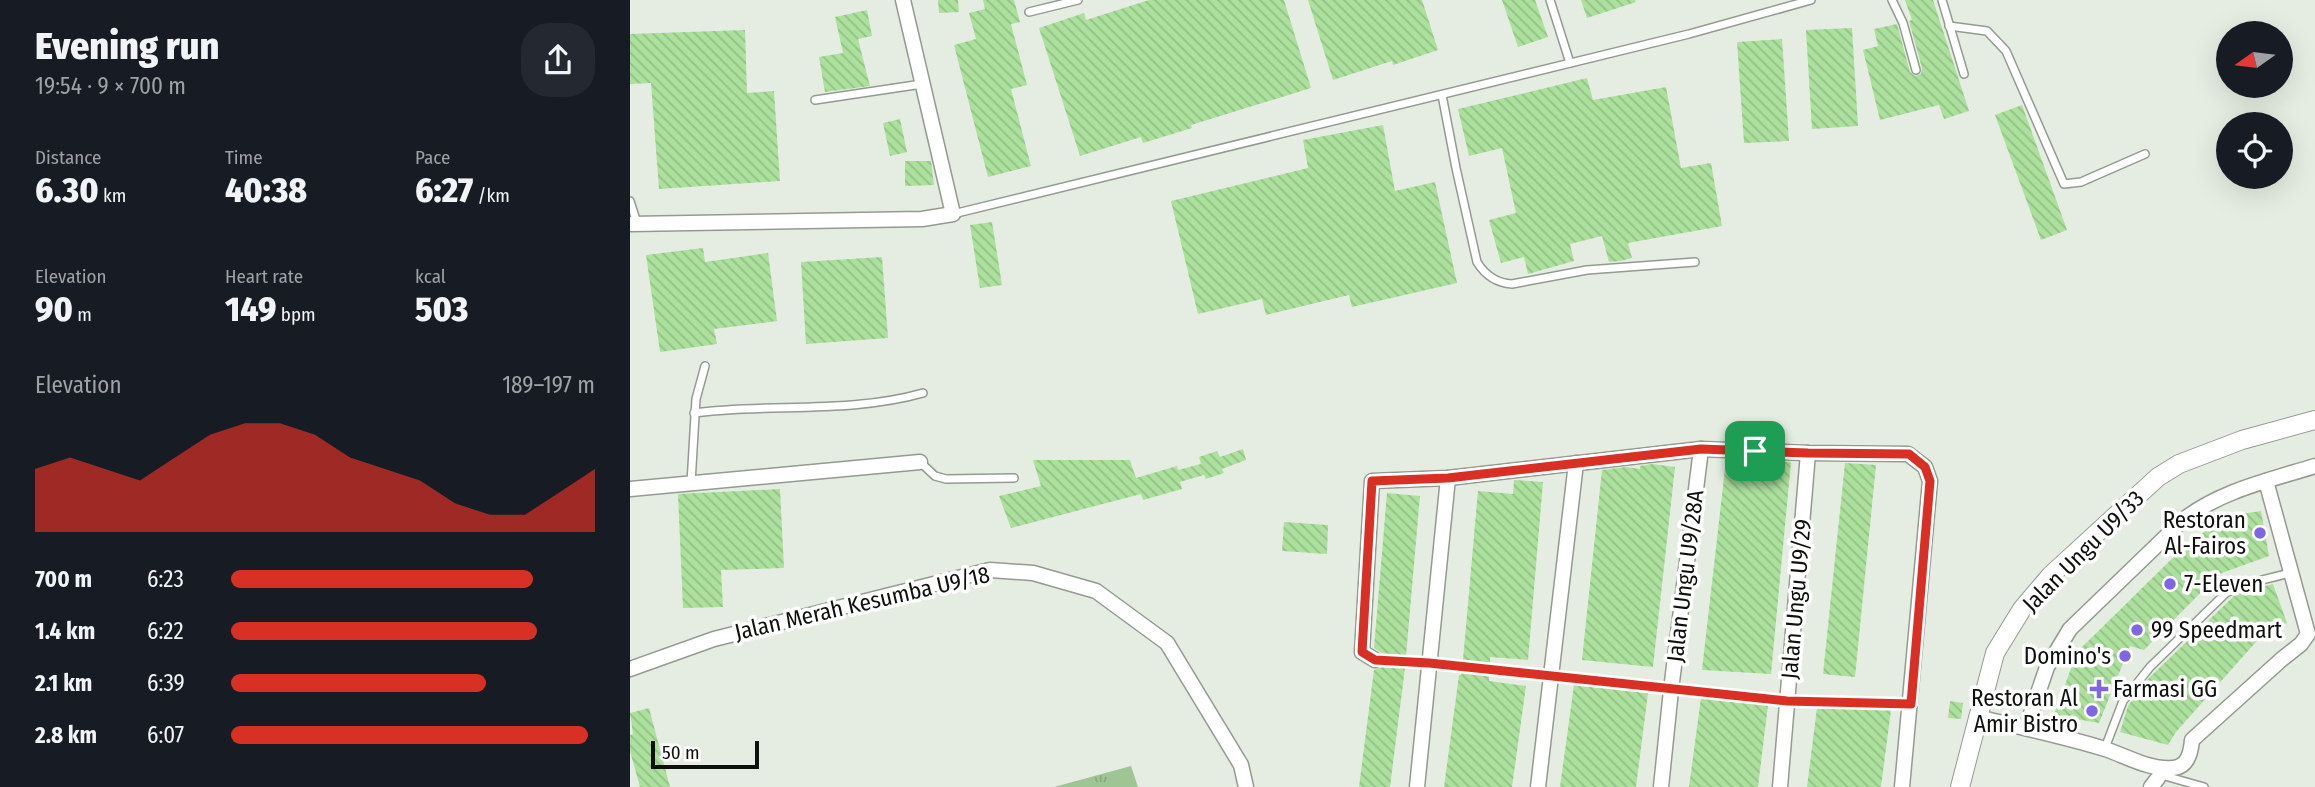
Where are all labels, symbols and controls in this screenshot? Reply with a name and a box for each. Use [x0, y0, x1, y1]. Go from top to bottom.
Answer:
north arrow [2216, 21, 2292, 98]
map controls [2216, 21, 2293, 189]
text: Evening run [35, 23, 219, 69]
button: share [521, 23, 595, 97]
text: 19:54 · 9 × 700 m [35, 72, 186, 100]
button: locate [2216, 112, 2293, 189]
text: Distance [35, 146, 102, 169]
text: Time [225, 146, 263, 169]
text: Pace [415, 146, 450, 169]
text: 6.30 [35, 169, 99, 211]
text: 40:38 [225, 169, 307, 211]
text: 6:27 [415, 169, 473, 211]
text: km [99, 184, 126, 207]
text: /km [473, 184, 510, 207]
text: Elevation [35, 265, 107, 288]
text: Heart rate [225, 265, 303, 288]
text: kcal [415, 265, 446, 288]
text: 90 [35, 288, 73, 330]
text: 149 [225, 288, 276, 330]
text: 503 [415, 288, 468, 330]
text: m [73, 303, 92, 326]
text: bpm [276, 303, 316, 326]
text: Elevation [35, 371, 122, 399]
text: 189–197 m [502, 371, 595, 399]
pin [1725, 421, 1785, 481]
icon: arrive [1736, 432, 1774, 470]
street label: Jalan Ungu U9/33 [2016, 484, 2150, 618]
street label: Jalan Ungu U9/28A [1661, 488, 1709, 664]
place label: Restoran Al-Fairos [2163, 506, 2246, 560]
street label: Jalan Ungu U9/29 [1775, 518, 1817, 680]
marker: Restoran Al-Fairos [2252, 525, 2268, 541]
street label: Jalan Merah Kesumba U9/18 [732, 560, 992, 646]
text: 700 m [35, 565, 92, 593]
text: 6:23 [147, 565, 184, 593]
place label: 7-Eleven [2184, 570, 2263, 598]
marker: 7-Eleven [2162, 576, 2178, 592]
place label: 99 Speedmart [2151, 616, 2282, 644]
text: 1.4 km [35, 617, 95, 645]
text: 6:22 [147, 617, 184, 645]
marker: 99 Speedmart [2129, 622, 2145, 638]
place label: Domino's [2024, 642, 2111, 670]
marker: Domino's [2117, 648, 2133, 664]
text: 2.1 km [35, 669, 92, 697]
text: 6:39 [147, 669, 185, 697]
place label: Farmasi GG [2113, 675, 2217, 703]
marker: Farmasi GG [2091, 681, 2107, 697]
place label: Restoran Al Amir Bistro [1971, 684, 2078, 738]
marker: Restoran Al Amir Bistro [2084, 703, 2100, 719]
text: 2.8 km [35, 721, 97, 749]
text: 6:07 [147, 721, 184, 749]
scale bar [651, 738, 760, 770]
text: 50 m [662, 741, 700, 764]

